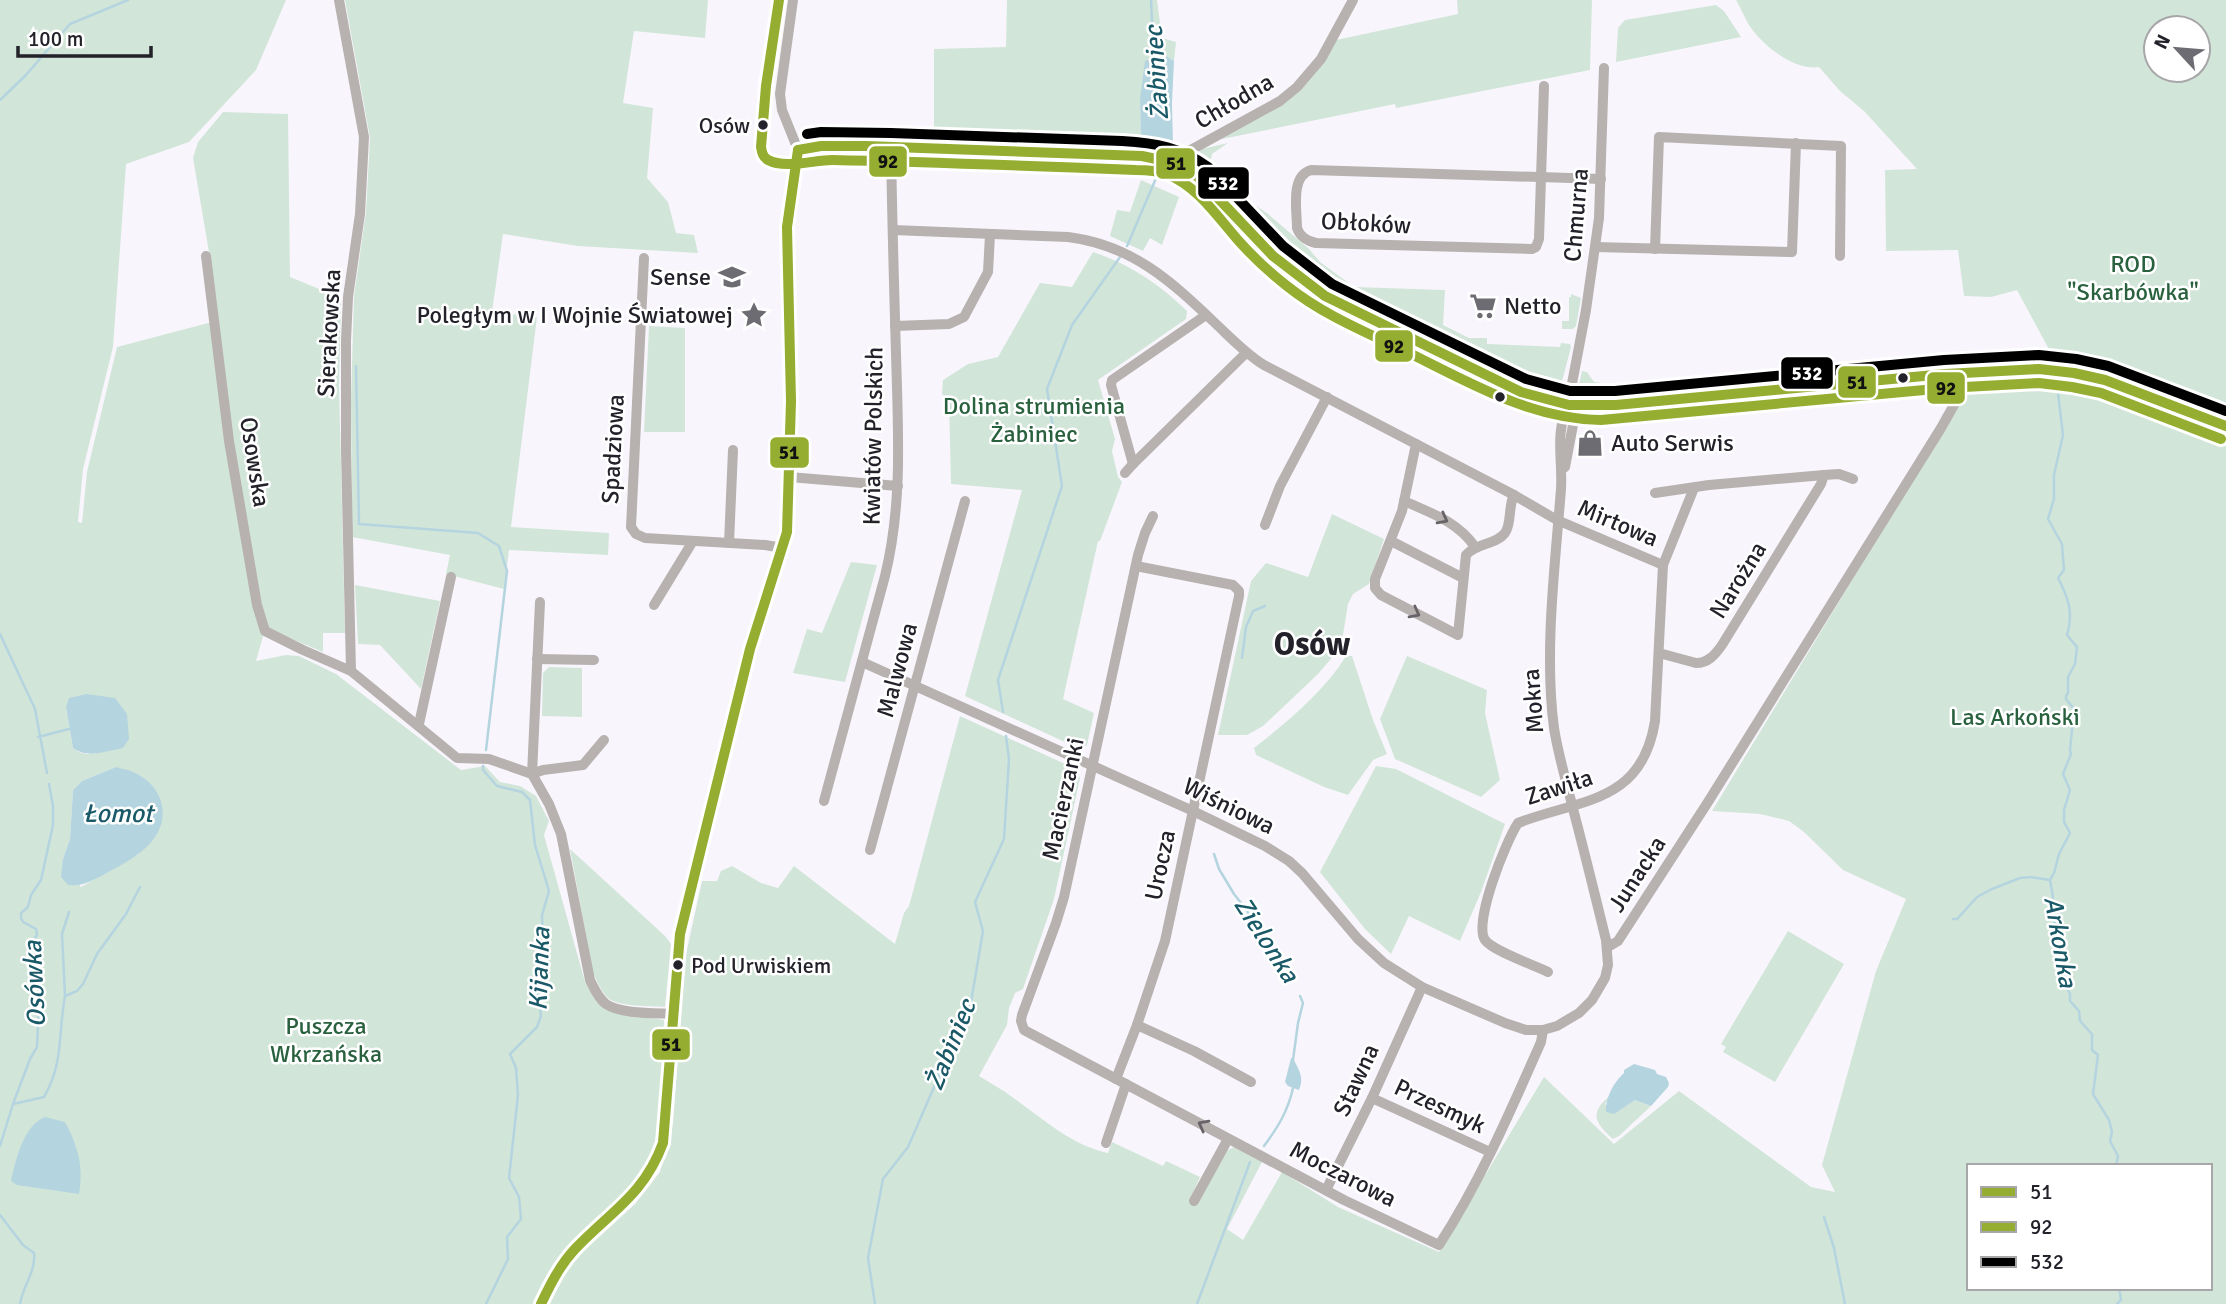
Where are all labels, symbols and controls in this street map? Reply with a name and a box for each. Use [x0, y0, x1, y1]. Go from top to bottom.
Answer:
scale bar [18, 14, 150, 58]
north arrow [2142, 14, 2212, 84]
water label: Żabiniec [1138, 23, 1176, 121]
text: 100 m [28, 26, 83, 52]
text: N [2149, 31, 2176, 53]
street label: Chłodna [1189, 67, 1279, 135]
place label: Osów [699, 112, 750, 139]
marker: Osów [756, 118, 770, 132]
line badge: 92 [868, 145, 908, 178]
line badge: 51 [1155, 147, 1196, 180]
text: 92 [878, 150, 898, 174]
text: 51 [1166, 152, 1186, 176]
line badge: 532 [1197, 166, 1250, 200]
street label: Chmurna [1557, 167, 1595, 263]
text: 532 [1208, 172, 1238, 196]
street label: Obłoków [1320, 206, 1412, 240]
park label: ROD "Skarbówka" [2067, 249, 2199, 307]
place label: Sense [650, 262, 711, 292]
school or university icon: Sense [717, 262, 747, 292]
street label: Sierakowska [311, 268, 347, 398]
supermarket icon: Netto [1468, 291, 1498, 321]
place label: Netto [1504, 291, 1561, 321]
place label: Poległym w I Wojnie Światowej [416, 300, 733, 330]
place icon: Poległym w I Wojnie Światowej [739, 300, 769, 330]
line badge: 92 [1374, 329, 1414, 363]
text: 92 [1384, 335, 1404, 359]
street label: Kwiatów Polskich [856, 346, 890, 526]
line badge: 532 [1780, 356, 1834, 390]
text: 532 [1792, 362, 1822, 386]
line badge: 51 [1837, 365, 1877, 399]
text: 51 [1847, 371, 1867, 395]
unlabelled marker [1896, 371, 1910, 385]
line badge: 92 [1926, 371, 1966, 405]
text: 92 [1936, 377, 1956, 401]
unlabelled marker [1493, 390, 1507, 404]
park label: Dolina strumienia Żabiniec [943, 391, 1125, 449]
street label: Spadziowa [595, 393, 631, 505]
street label: Osowska [233, 415, 277, 509]
shop icon: Auto Serwis [1575, 428, 1605, 458]
place label: Auto Serwis [1611, 428, 1734, 458]
line badge: 51 [769, 436, 810, 469]
text: 51 [779, 441, 799, 465]
street label: Mirtowa [1573, 493, 1663, 553]
one-way arrow [1436, 511, 1448, 525]
street label: Narożna [1703, 536, 1773, 624]
one-way arrow [1408, 604, 1421, 618]
street label: Malwowa [870, 619, 924, 721]
district label: Osów [1274, 625, 1351, 664]
street label: Mokra [1516, 668, 1550, 734]
park label: Las Arkoński [1950, 702, 2080, 732]
street label: Macierzanki [1035, 735, 1091, 863]
street label: Zawiła [1521, 762, 1597, 812]
street label: Wiśniowa [1178, 771, 1280, 841]
water label: Łomot [83, 798, 156, 830]
street label: Urocza [1138, 827, 1182, 903]
street label: Junacka [1601, 830, 1673, 918]
water label: Zielonka [1226, 891, 1306, 990]
water label: Arkonka [2036, 894, 2084, 991]
water label: Kijanka [523, 926, 557, 1011]
water label: Osówka [17, 939, 53, 1028]
place label: Pod Urwiskiem [691, 952, 831, 979]
marker: Pod Urwiskiem [671, 958, 685, 972]
water label: Żabiniec [918, 994, 984, 1095]
park label: Puszcza Wkrzańska [270, 1011, 382, 1069]
line badge: 51 [651, 1028, 691, 1061]
text: 51 [661, 1033, 681, 1057]
street label: Stawna [1326, 1039, 1386, 1121]
street label: Przesmyk [1390, 1072, 1490, 1140]
one-way arrow [1198, 1120, 1210, 1134]
street label: Moczarowa [1285, 1134, 1401, 1214]
legend [1967, 1164, 2212, 1290]
text: 51 [2030, 1179, 2053, 1205]
text: 92 [2030, 1214, 2053, 1240]
text: 532 [2030, 1249, 2064, 1275]

